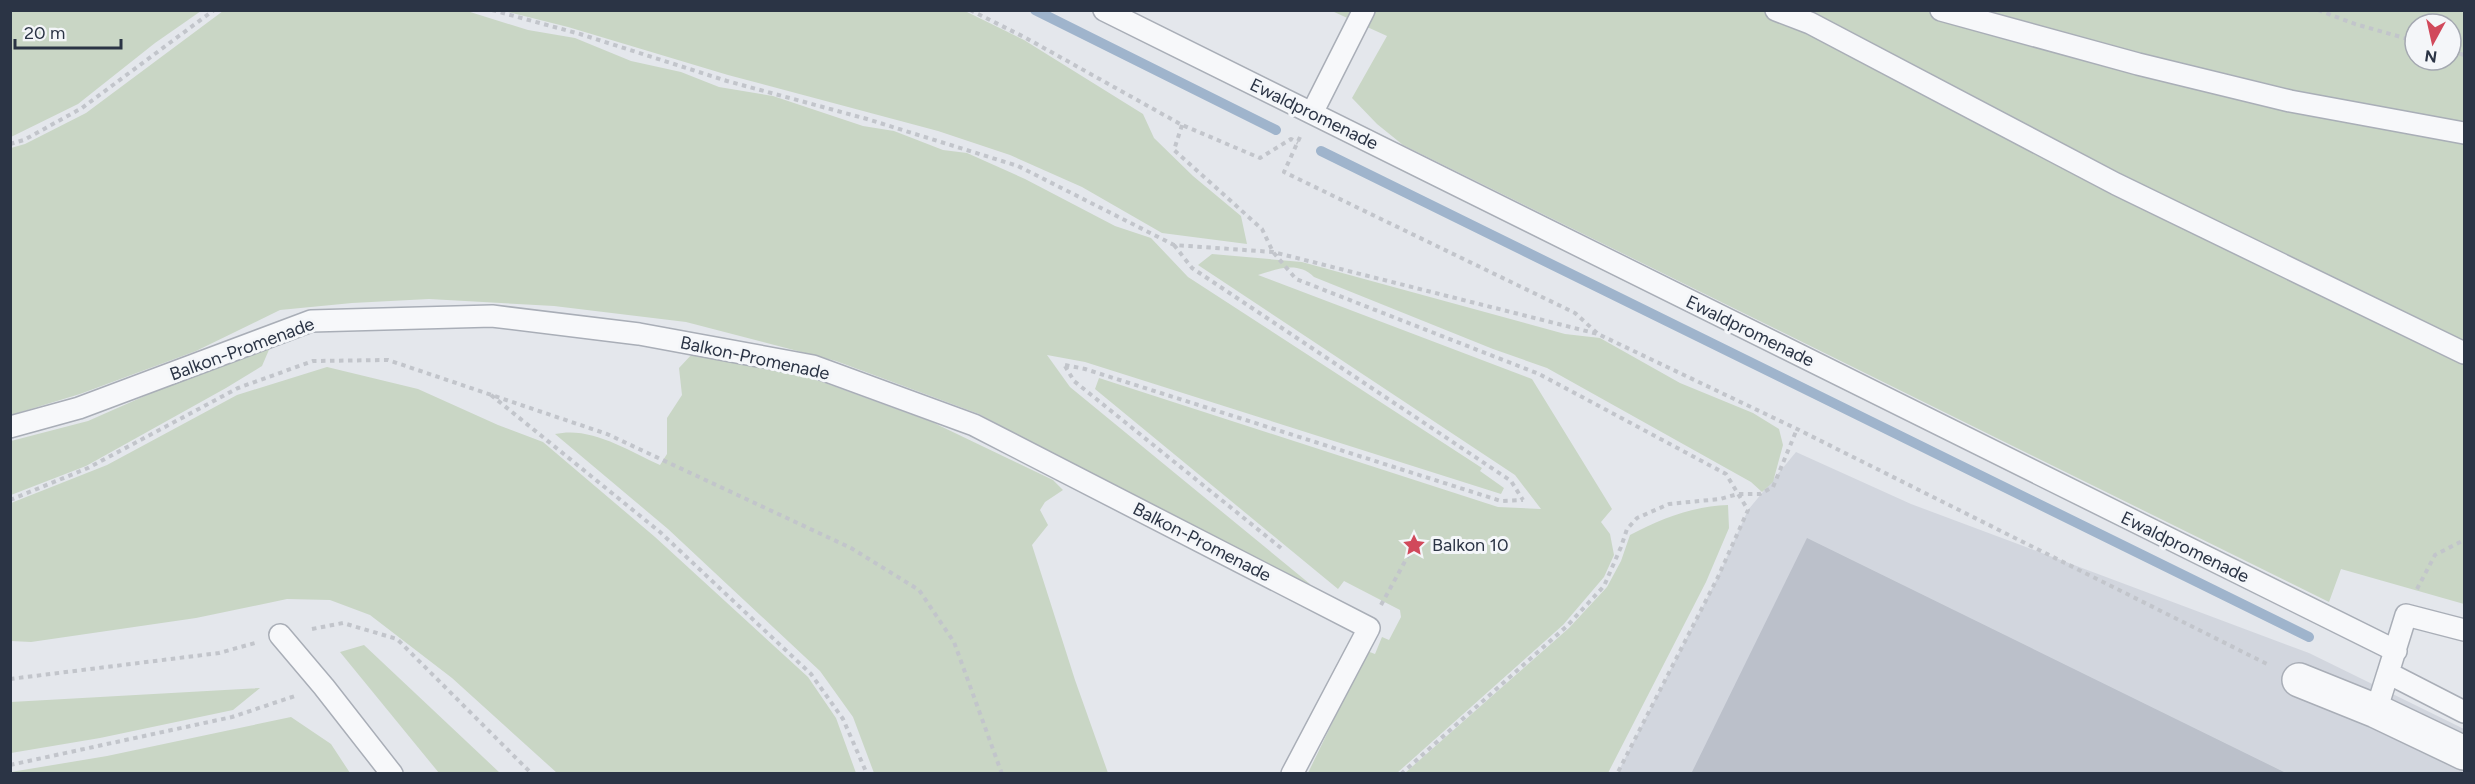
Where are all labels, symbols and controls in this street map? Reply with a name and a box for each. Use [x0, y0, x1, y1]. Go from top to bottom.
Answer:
scale bar [15, 12, 122, 50]
north arrow [2403, 12, 2463, 72]
text: 20 m [24, 22, 65, 44]
text: N [2424, 46, 2438, 67]
street label: Ewaldpromenade [1246, 73, 1382, 155]
street label: Ewaldpromenade [1682, 290, 1818, 372]
street label: Balkon-Promenade [167, 313, 317, 385]
street label: Balkon-Promenade [678, 331, 832, 385]
street label: Balkon-Promenade [1129, 498, 1275, 586]
street label: Ewaldpromenade [2117, 506, 2253, 588]
place icon: Balkon 10 [1401, 532, 1427, 558]
place label: Balkon 10 [1432, 534, 1509, 556]

